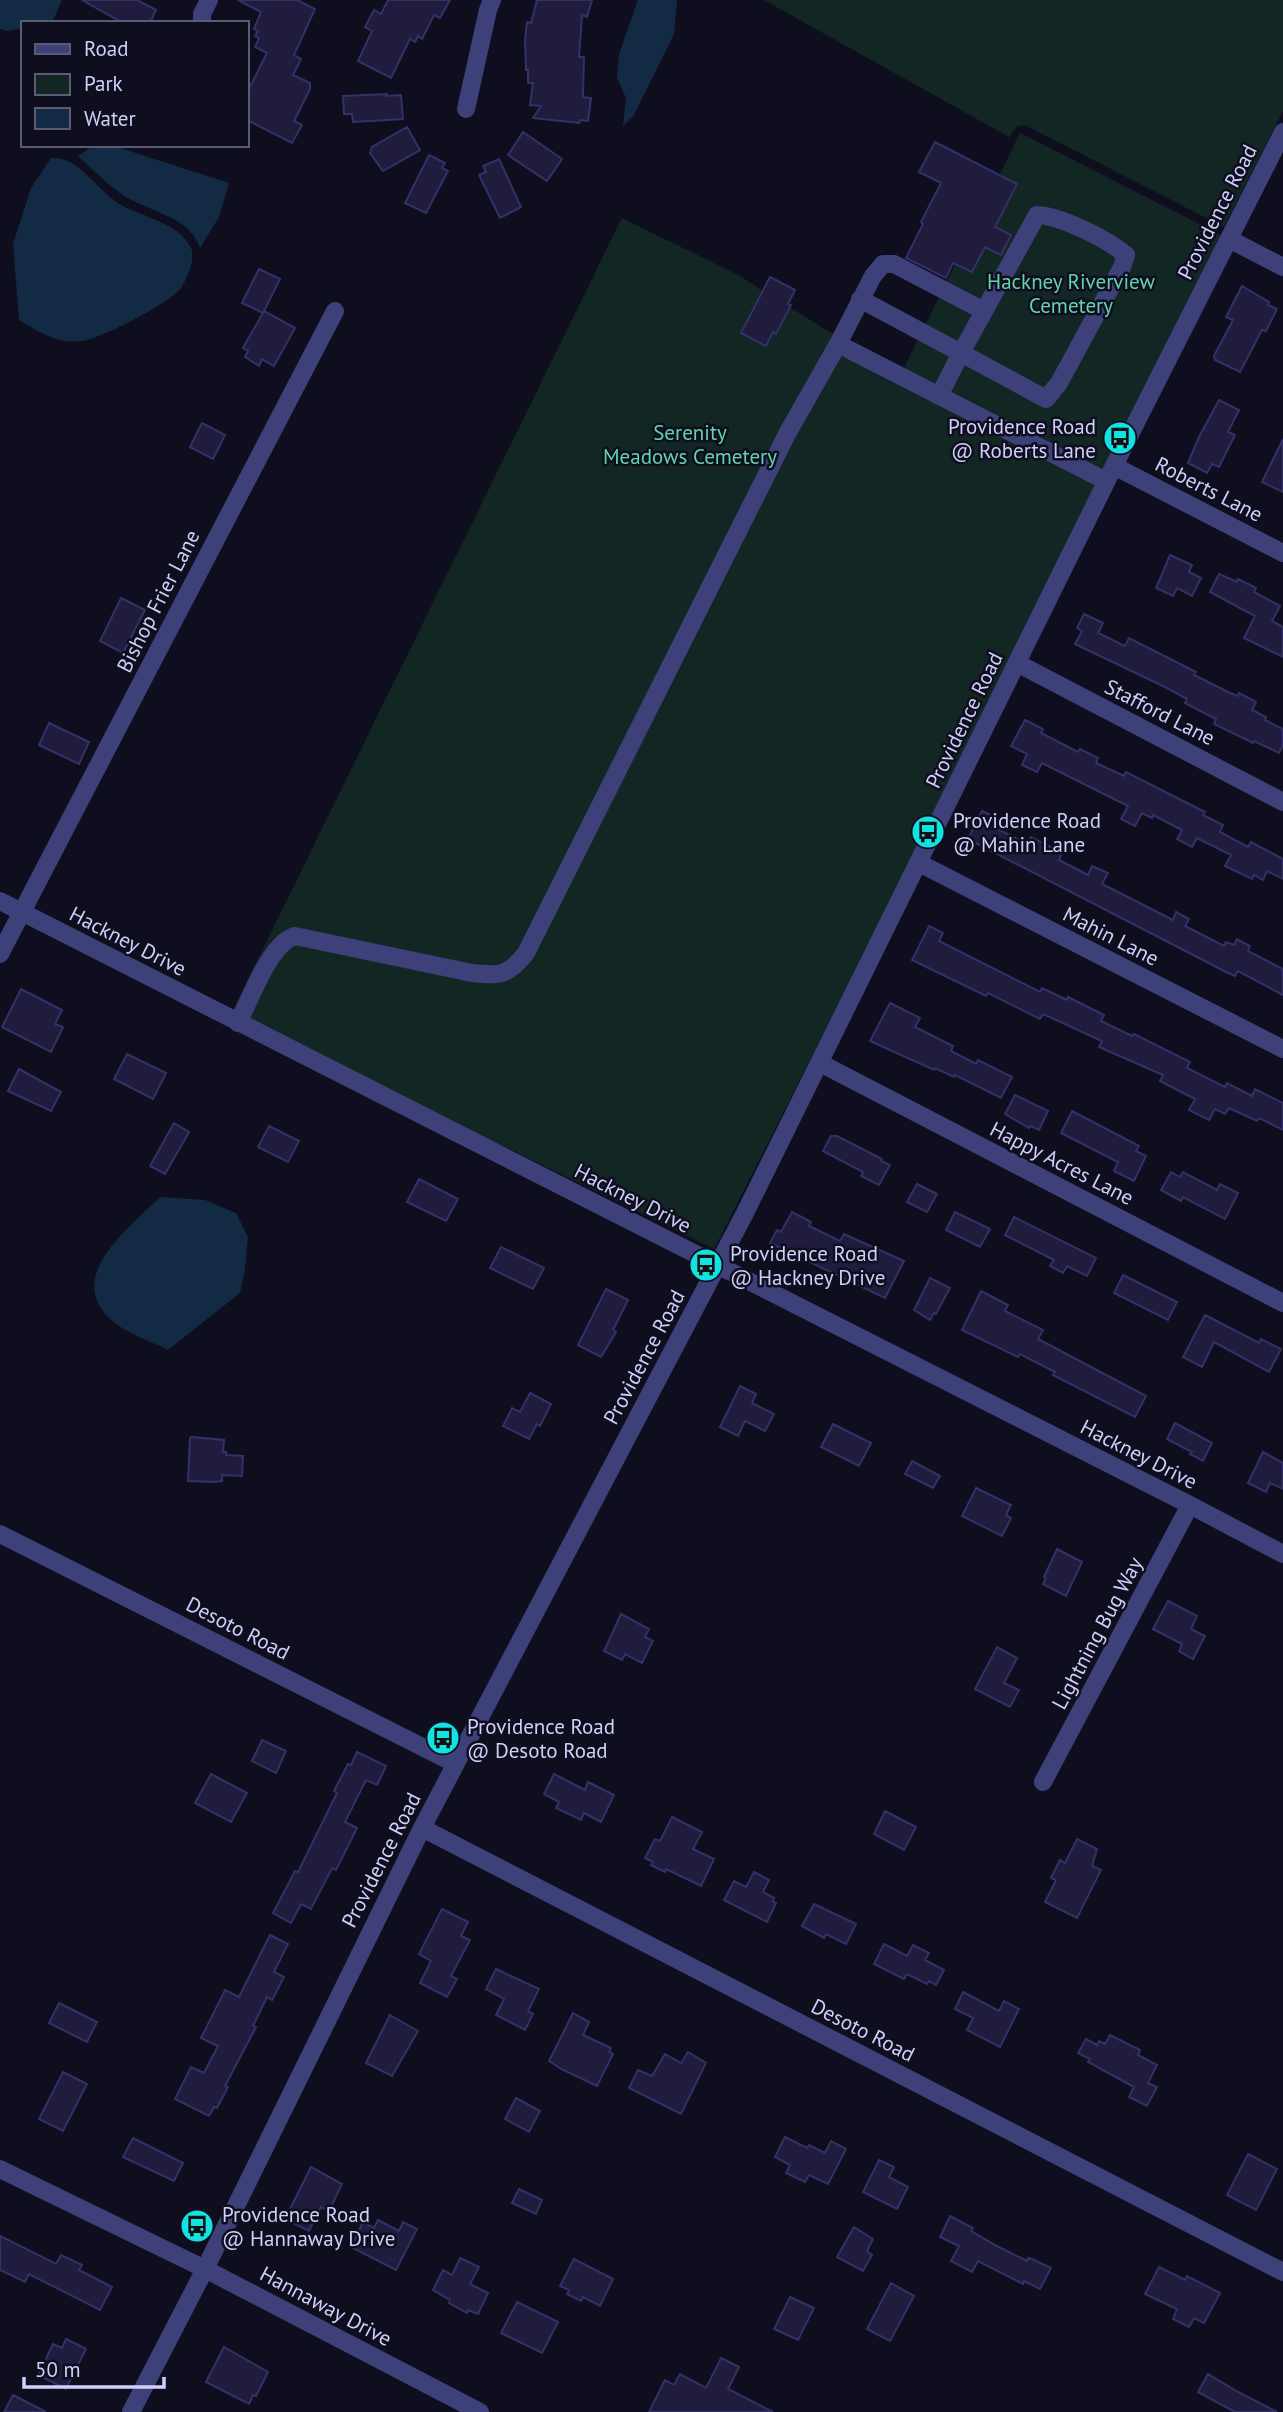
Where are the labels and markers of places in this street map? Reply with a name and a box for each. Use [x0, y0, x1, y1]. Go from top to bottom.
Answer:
place label: Providence Road @ Roberts Lane [948, 413, 1096, 464]
bus stop icon: Providence Road @ Roberts Lane [1101, 419, 1139, 457]
place label: Providence Road @ Mahin Lane [953, 807, 1101, 858]
bus stop icon: Providence Road @ Mahin Lane [909, 813, 947, 851]
place label: Providence Road @ Hackney Drive [730, 1240, 885, 1291]
bus stop icon: Providence Road @ Hackney Drive [687, 1246, 725, 1284]
place label: Providence Road @ Desoto Road [467, 1713, 615, 1764]
bus stop icon: Providence Road @ Desoto Road [424, 1719, 462, 1757]
place label: Providence Road @ Hannaway Drive [222, 2201, 395, 2252]
bus stop icon: Providence Road @ Hannaway Drive [178, 2207, 216, 2245]

